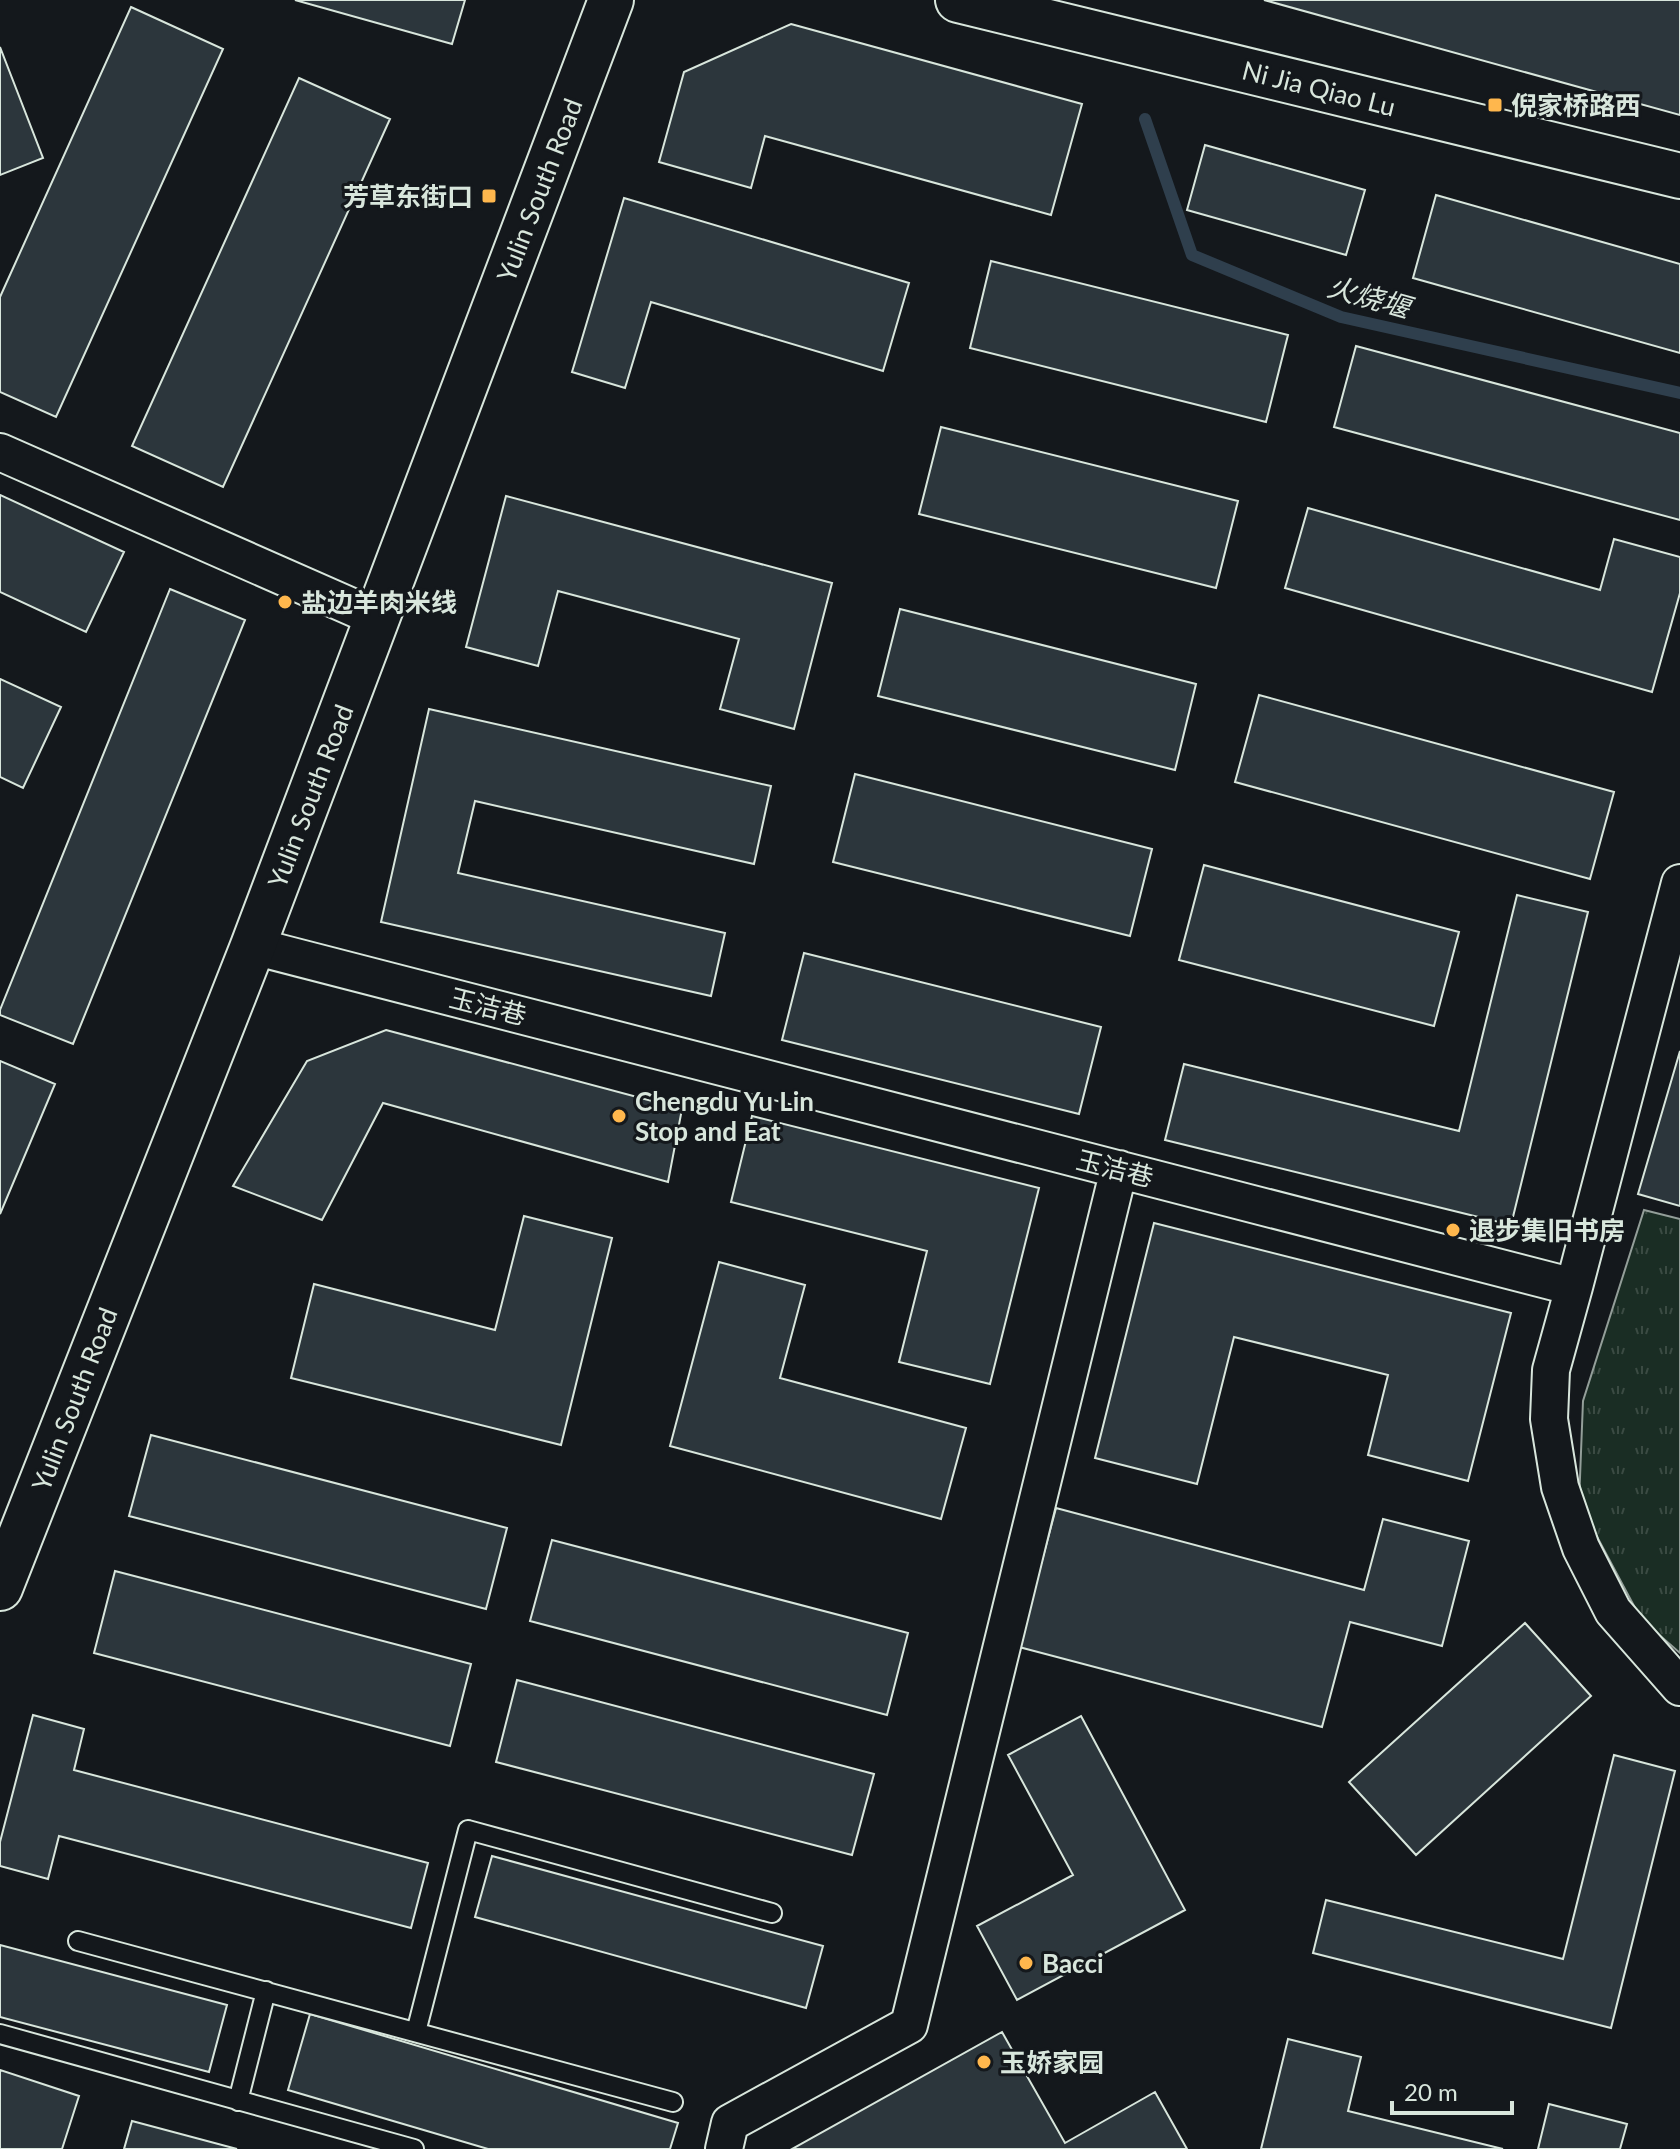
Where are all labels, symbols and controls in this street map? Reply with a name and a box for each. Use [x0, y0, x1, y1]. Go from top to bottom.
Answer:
street label: Ni Jia Qiao Lu [1239, 54, 1399, 122]
place label: 倪家桥路西 [1511, 89, 1641, 121]
street label: Yulin South Road [489, 94, 589, 286]
marker: 倪家桥路西 [1486, 96, 1504, 114]
place label: 芳草东街口 [343, 180, 473, 212]
marker: 芳草东街口 [480, 187, 498, 205]
water label: 火烧堰 [1324, 268, 1418, 325]
place label: 盐边羊肉米线 [301, 586, 457, 618]
marker: 盐边羊肉米线 [276, 593, 294, 611]
street label: Yulin South Road [260, 700, 360, 892]
street label: 玉洁巷 [446, 981, 530, 1031]
place label: Chengdu Yu Lin Stop and Eat [635, 1085, 814, 1147]
marker: Chengdu Yu Lin Stop and Eat [610, 1107, 628, 1125]
street label: 玉洁巷 [1073, 1143, 1157, 1193]
place label: 退步集旧书房 [1469, 1214, 1625, 1246]
marker: 退步集旧书房 [1444, 1221, 1462, 1239]
street label: Yulin South Road [24, 1303, 124, 1495]
place label: Bacci [1042, 1947, 1104, 1979]
marker: Bacci [1017, 1954, 1035, 1972]
place label: 玉娇家园 [1000, 2046, 1104, 2078]
marker: 玉娇家园 [975, 2053, 993, 2071]
scale bar [1392, 2065, 1512, 2115]
text: 20 m [1404, 2077, 1458, 2106]

